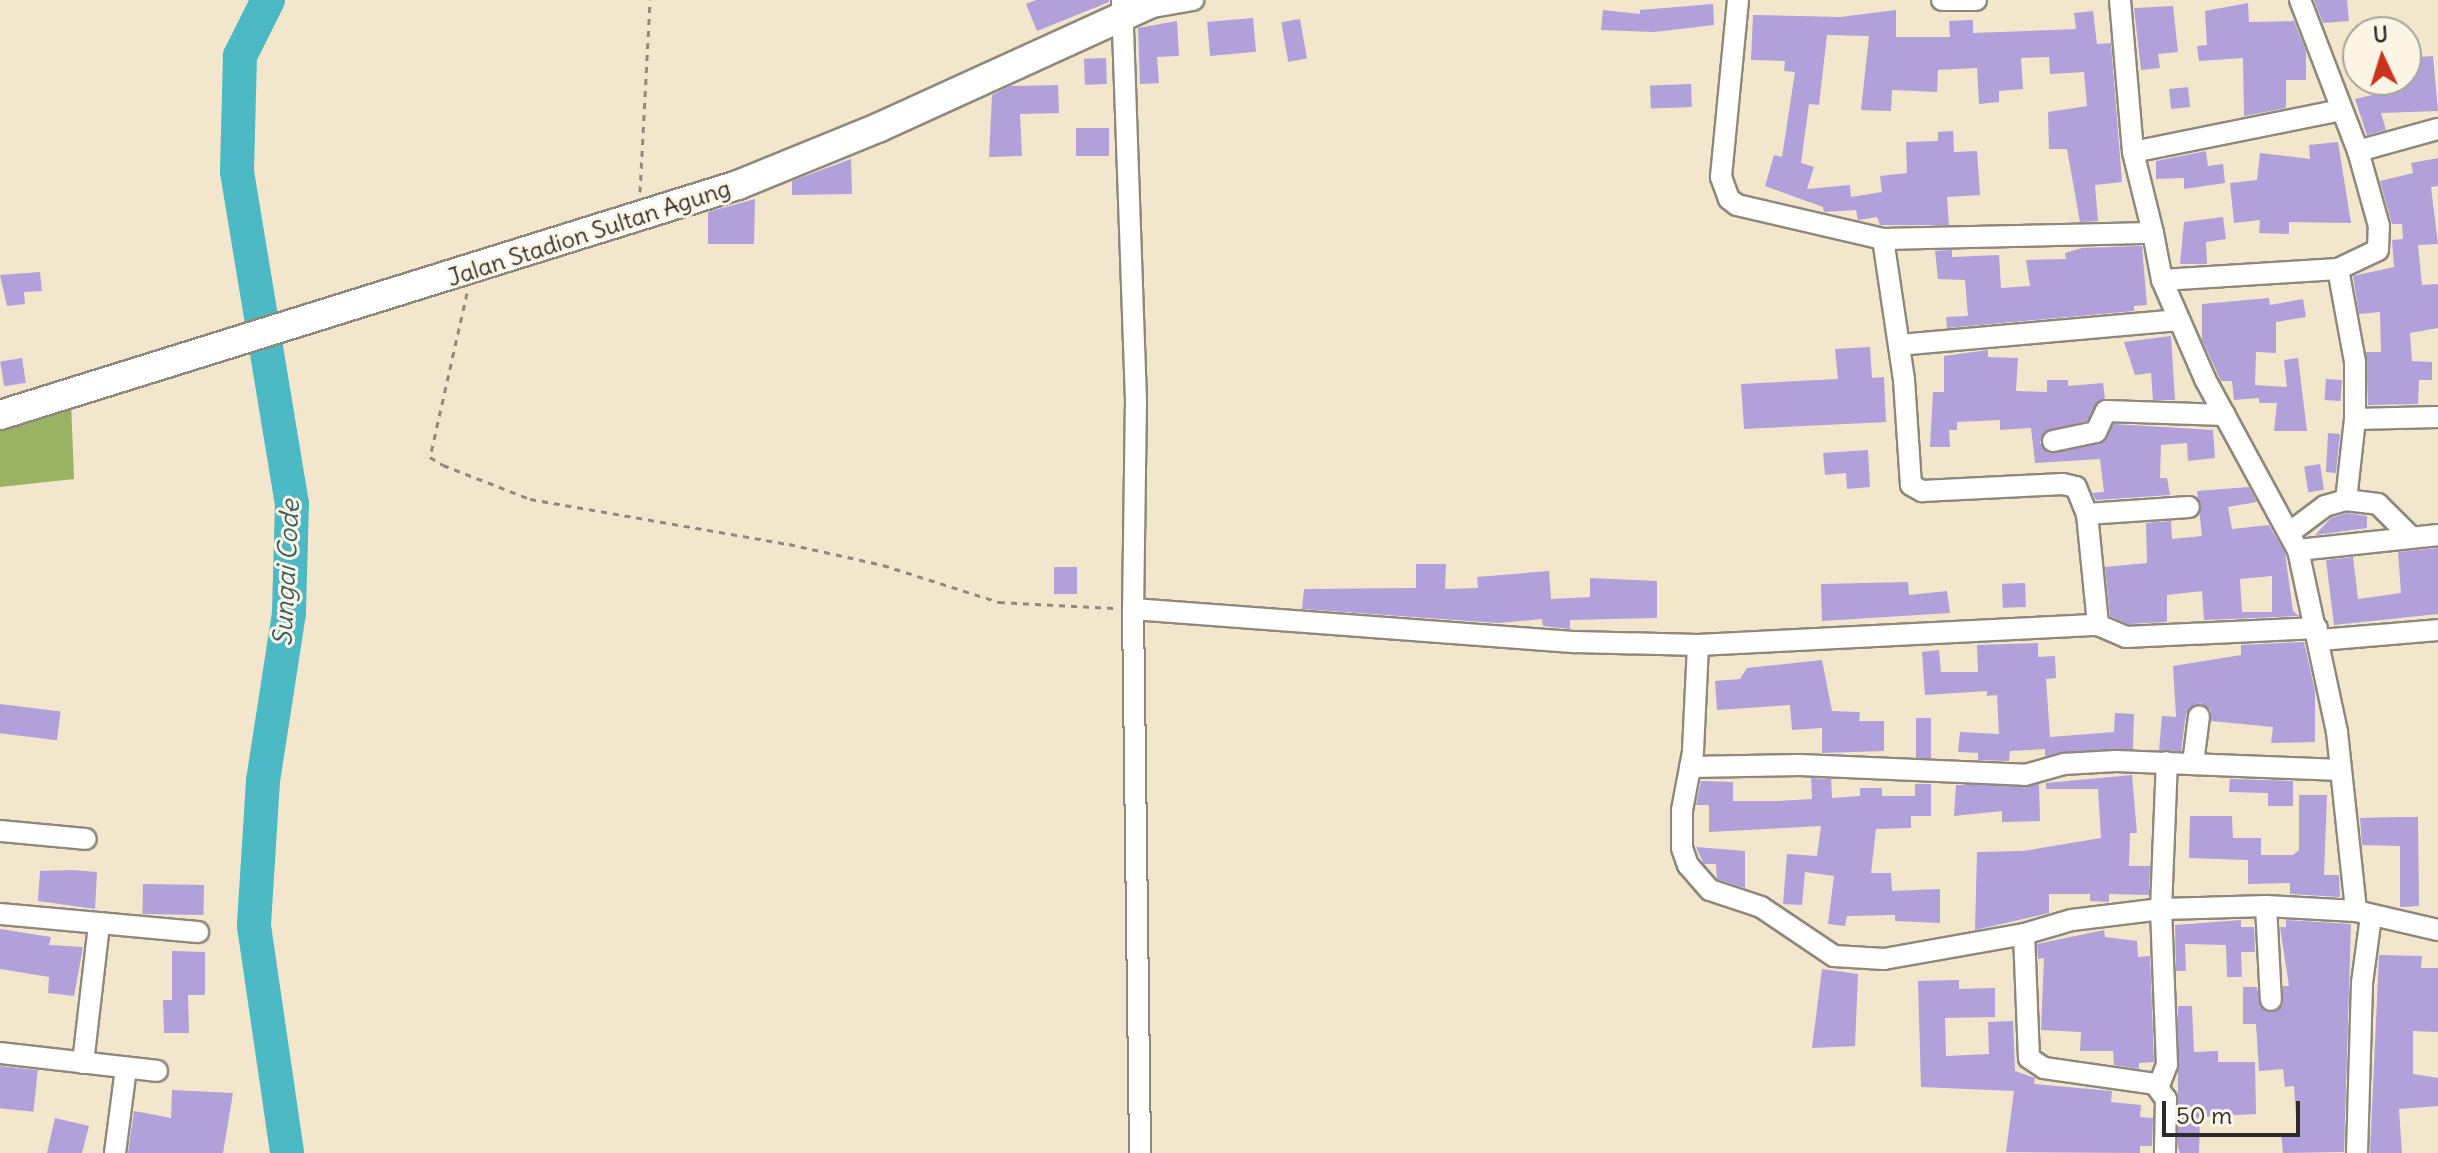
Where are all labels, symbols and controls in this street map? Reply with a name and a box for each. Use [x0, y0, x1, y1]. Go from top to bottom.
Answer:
north arrow [2342, 16, 2422, 96]
text: U [2372, 20, 2389, 49]
street label: Jalan Stadion Sultan Agung [444, 174, 734, 292]
water label: Sungai Code [267, 499, 305, 647]
scale bar [2166, 1085, 2304, 1135]
text: 50 m [2176, 1100, 2232, 1130]

